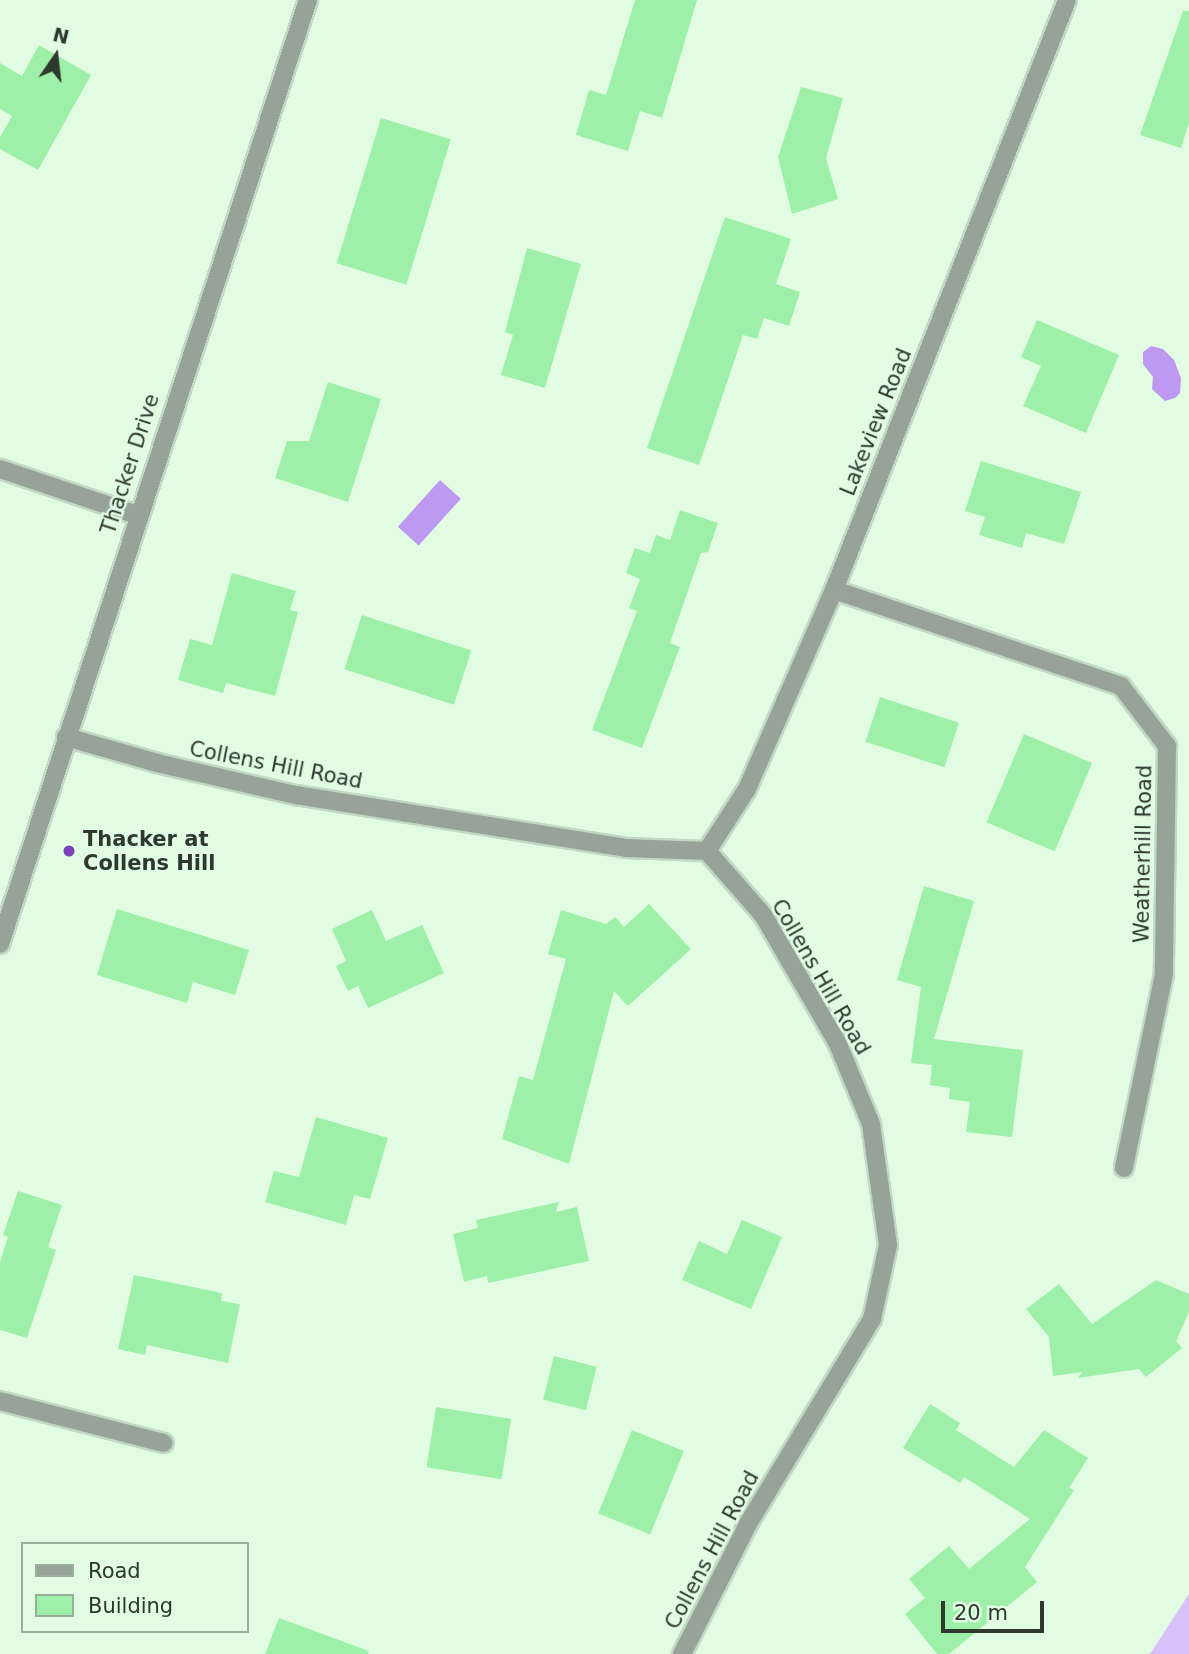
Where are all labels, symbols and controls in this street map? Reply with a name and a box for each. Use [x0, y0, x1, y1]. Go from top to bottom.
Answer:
north arrow [21, 21, 91, 91]
text: N [51, 23, 71, 48]
street label: Lakeview Road [835, 345, 917, 499]
street label: Thacker Drive [95, 391, 165, 537]
street label: Collens Hill Road [187, 736, 365, 794]
street label: Weatherhill Road [1129, 765, 1157, 943]
place label: Thacker at Collens Hill [83, 826, 215, 876]
marker: Thacker at Collens Hill [61, 843, 77, 859]
street label: Collens Hill Road [766, 895, 876, 1059]
street label: Collens Hill Road [660, 1467, 764, 1633]
legend [21, 1542, 248, 1633]
text: Road [88, 1559, 141, 1583]
scale bar [944, 1588, 1047, 1632]
text: Building [88, 1594, 173, 1618]
text: 20 m [954, 1601, 1008, 1625]

